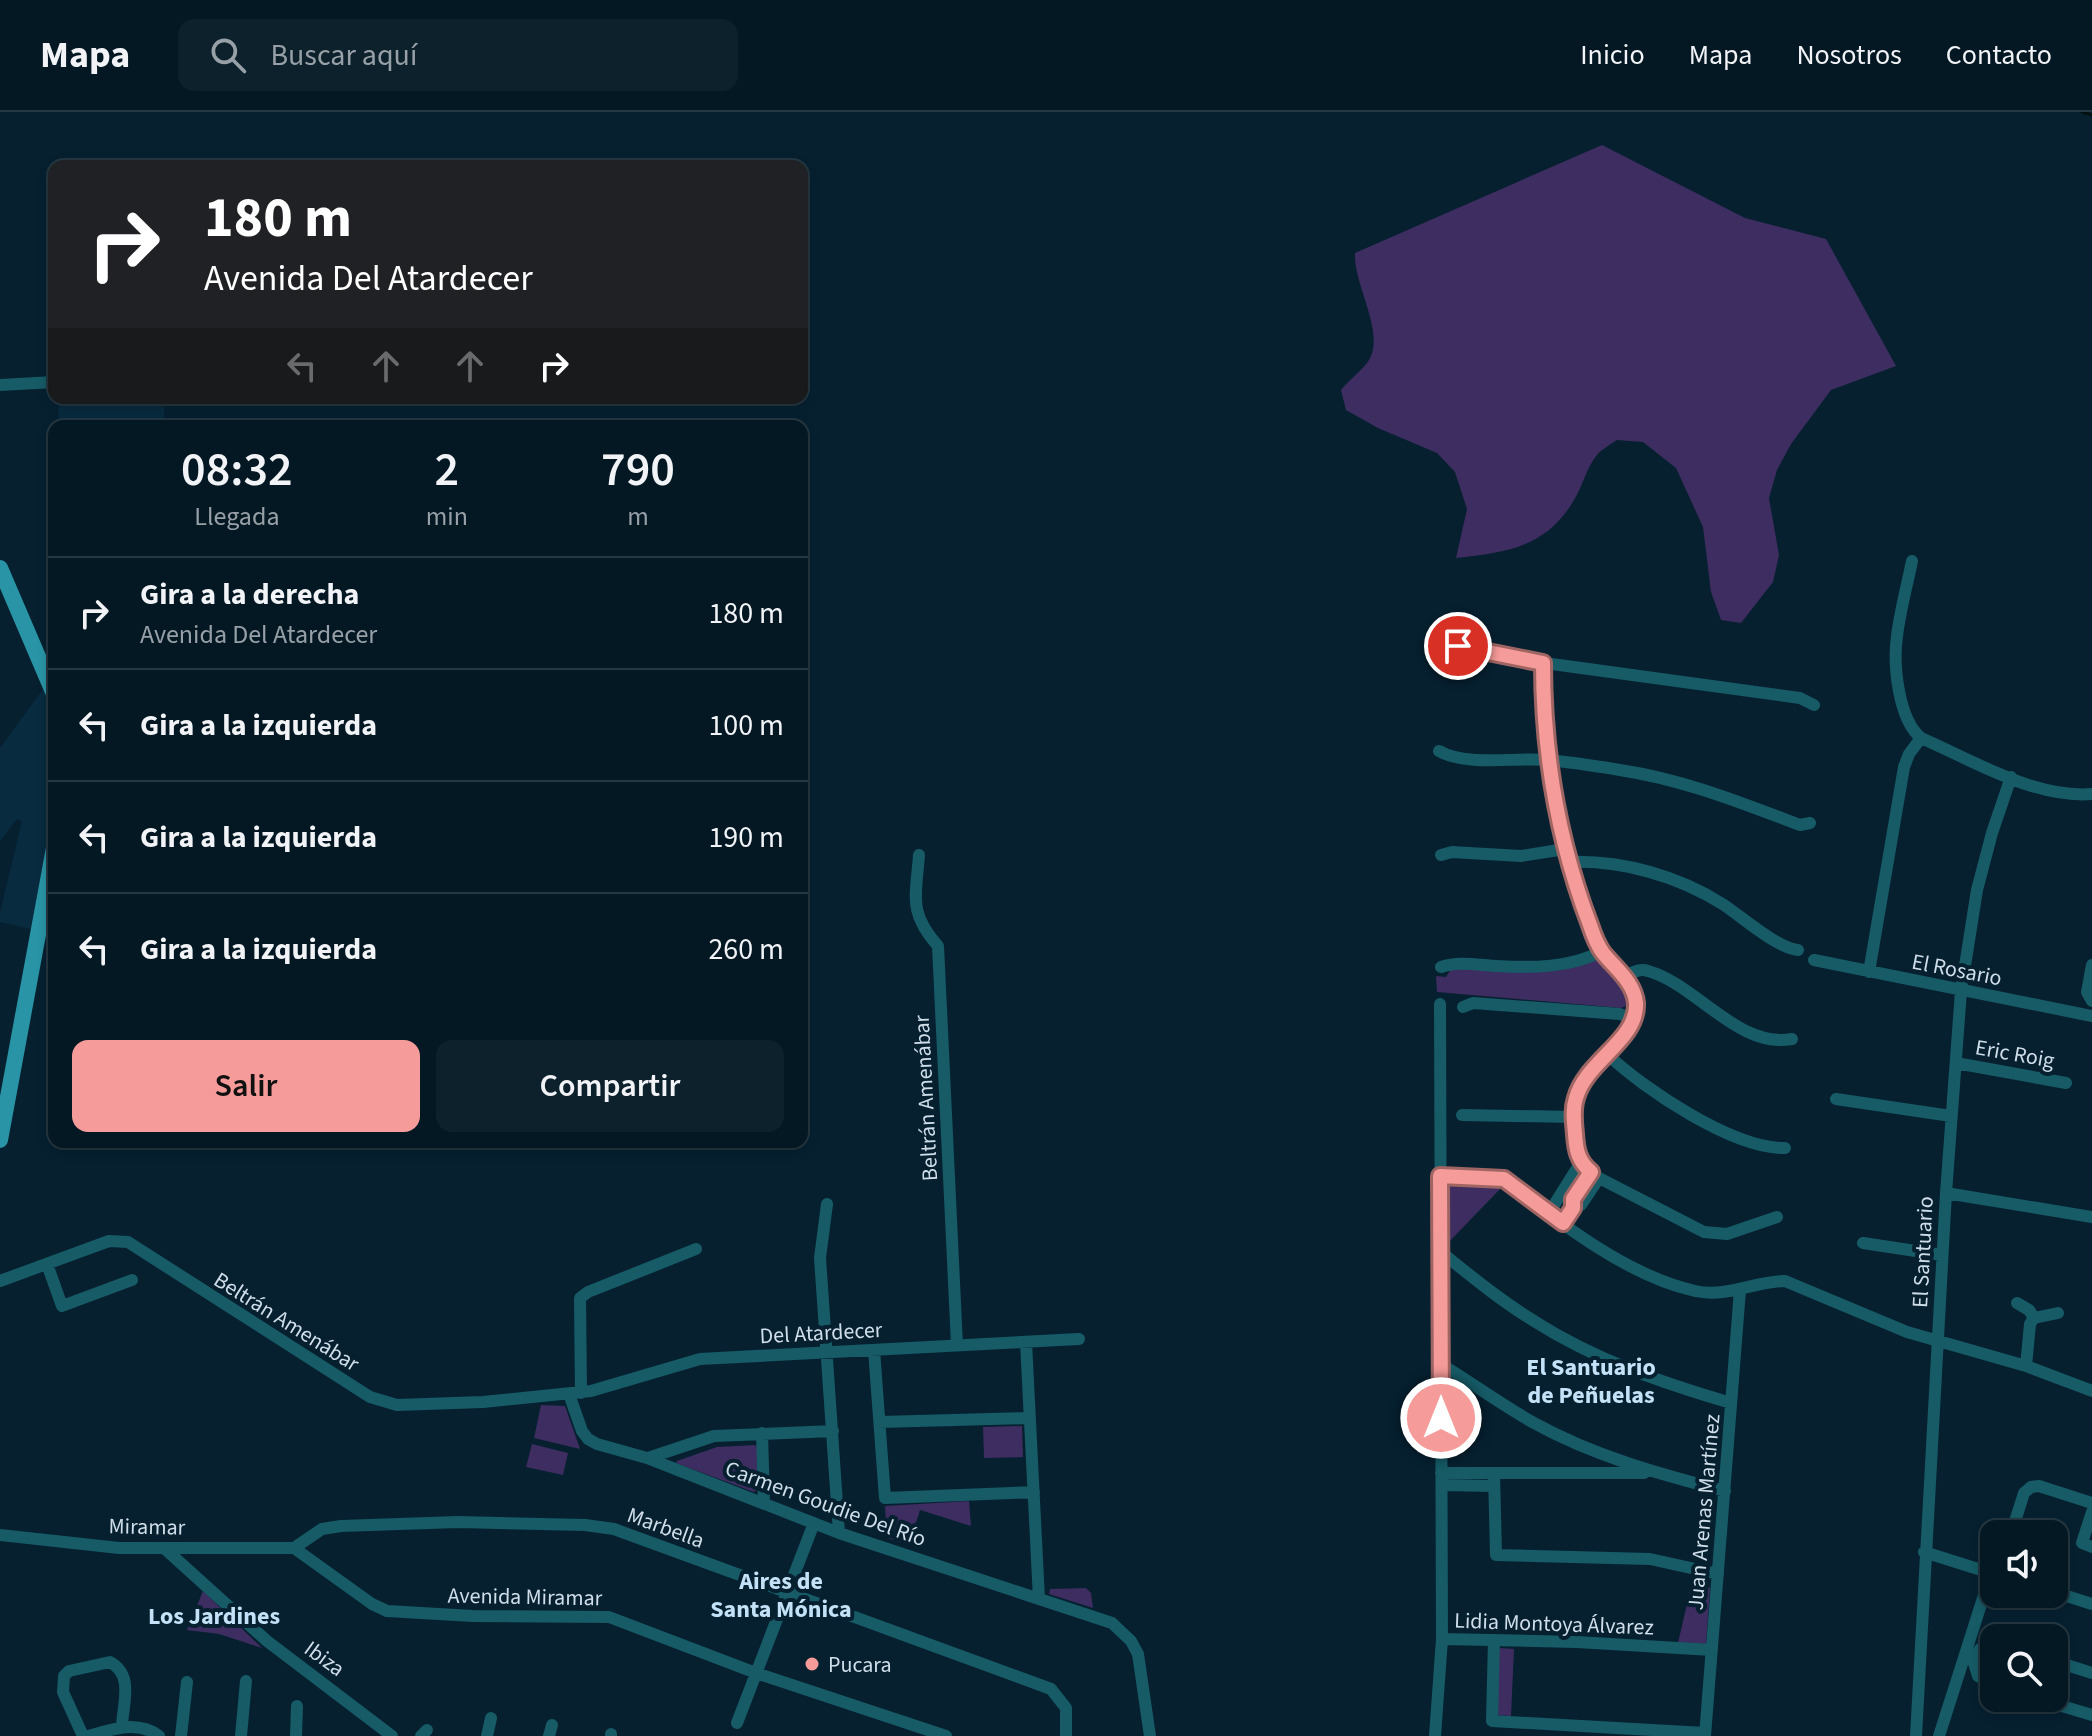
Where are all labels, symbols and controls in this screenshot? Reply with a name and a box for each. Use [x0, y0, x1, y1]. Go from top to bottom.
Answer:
search box [178, 19, 738, 91]
text: Mapa [40, 28, 130, 82]
icon: search [206, 33, 250, 77]
text: Buscar aquí [270, 34, 417, 77]
text: Inicio [1580, 35, 1645, 75]
text: Mapa [1689, 35, 1752, 75]
text: Nosotros [1796, 35, 1902, 75]
text: Contacto [1946, 35, 2052, 75]
text: 180 m [204, 179, 352, 258]
icon: right [72, 192, 176, 296]
text: Avenida Del Atardecer [204, 253, 533, 304]
icon: left [280, 344, 324, 388]
icon: ahead [364, 344, 408, 388]
icon: ahead [448, 344, 492, 388]
icon: right [532, 344, 576, 388]
text: 08:32 [181, 436, 293, 504]
text: 2 [435, 436, 459, 504]
text: 790 [601, 436, 675, 504]
text: Llegada [194, 498, 280, 535]
text: min [426, 498, 468, 535]
text: m [627, 498, 649, 535]
text: Gira a la derecha [140, 573, 359, 616]
icon: right [72, 591, 116, 635]
text: 180 m [708, 592, 784, 635]
pin [1424, 612, 1492, 680]
text: Avenida Del Atardecer [140, 616, 377, 653]
icon: arrive [1436, 624, 1480, 668]
icon: left [72, 703, 116, 747]
text: Gira a la izquierda [140, 704, 377, 747]
text: 100 m [708, 704, 784, 747]
icon: left [72, 815, 116, 859]
text: Gira a la izquierda [140, 816, 377, 859]
text: 190 m [708, 816, 784, 859]
icon: left [72, 927, 116, 971]
text: Gira a la izquierda [140, 928, 377, 971]
text: 260 m [708, 928, 784, 971]
street label: El Rosario [1909, 946, 2005, 994]
street label: Beltrán Amenábar [906, 1014, 946, 1182]
street label: Eric Roig [1973, 1031, 2057, 1077]
button: Salir [72, 1040, 420, 1132]
button: Compartir [436, 1040, 784, 1132]
street label: El Santuario [1904, 1195, 1942, 1309]
street label: Beltrán Amenábar [207, 1264, 366, 1380]
street label: Del Atardecer [759, 1314, 884, 1352]
district label: El Santuario de Peñuelas [1526, 1350, 1656, 1413]
position arrow [1399, 1376, 1483, 1460]
street label: Juan Arenas Martínez [1679, 1413, 1729, 1612]
street label: Carmen Goudie Del Río [721, 1453, 931, 1555]
street label: Marbella [623, 1499, 709, 1557]
street label: Miramar [108, 1510, 186, 1544]
map controls [1980, 1520, 2068, 1712]
button: sound [1980, 1520, 2068, 1608]
district label: Aires de Santa Mónica [710, 1564, 852, 1627]
street label: Avenida Miramar [447, 1580, 603, 1614]
district label: Los Jardines [148, 1599, 280, 1634]
street label: Lidia Montoya Álvarez [1454, 1605, 1654, 1643]
button: search [1980, 1624, 2068, 1712]
street label: Ibiza [297, 1633, 351, 1684]
place label: Pucara [828, 1649, 892, 1681]
marker: Pucara [803, 1655, 821, 1673]

